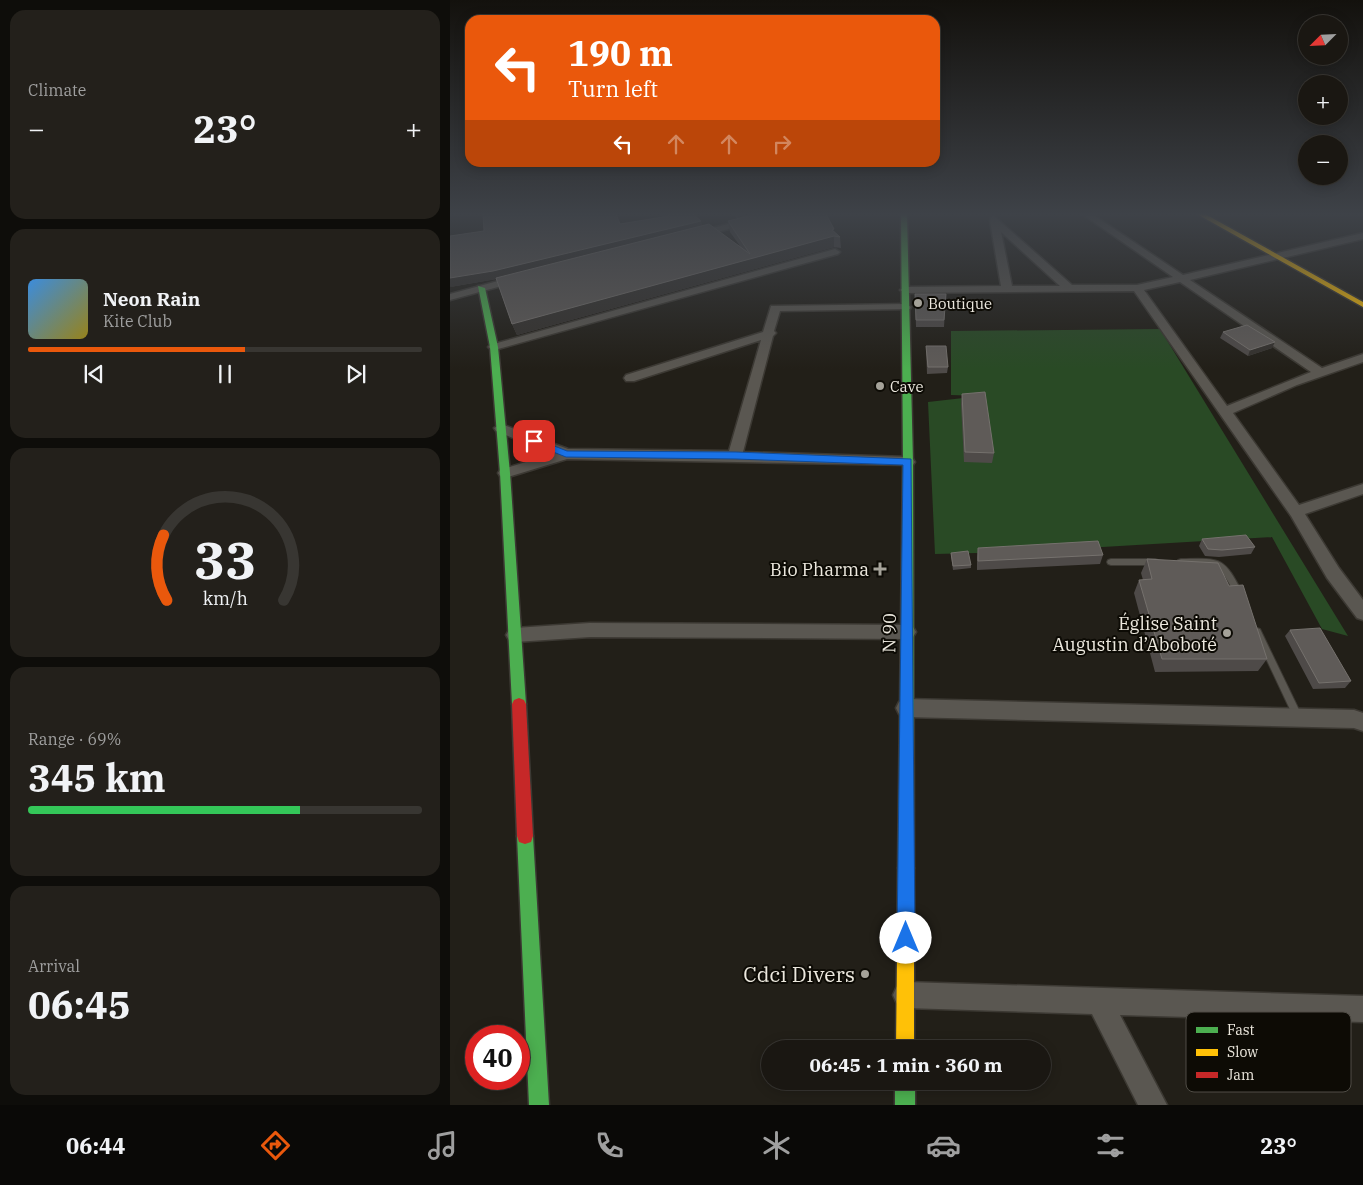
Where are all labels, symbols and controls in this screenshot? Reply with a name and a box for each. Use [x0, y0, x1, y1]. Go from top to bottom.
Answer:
north arrow [1298, 15, 1348, 65]
map controls [1298, 15, 1348, 185]
text: 190 m [568, 30, 673, 76]
icon: left [485, 35, 550, 100]
text: Turn left [568, 74, 658, 103]
button: + [1298, 75, 1348, 125]
text: Climate [28, 80, 86, 100]
text: 23° [193, 104, 257, 153]
text: − [28, 110, 45, 147]
text: + [405, 110, 422, 147]
icon: left [609, 130, 637, 158]
icon: ahead [662, 130, 690, 158]
icon: ahead [715, 130, 743, 158]
icon: right [768, 130, 796, 158]
button: − [1298, 135, 1348, 185]
text: Neon Rain [103, 287, 200, 311]
place label: Boutique [928, 294, 992, 313]
marker: Boutique [912, 297, 924, 309]
text: Kite Club [103, 311, 172, 331]
icon: previous [80, 360, 108, 388]
icon: pause [211, 360, 239, 388]
icon: next [342, 360, 370, 388]
place label: Cave [890, 377, 923, 396]
marker: Cave [874, 380, 886, 392]
pin [513, 420, 555, 462]
icon: arrive [520, 427, 548, 455]
text: 33 [194, 526, 256, 593]
place label: Bio Pharma [770, 558, 869, 581]
marker: Bio Pharma [873, 562, 887, 576]
text: km/h [202, 587, 248, 610]
place label: Église Saint Augustin d’Aboboté [1053, 612, 1217, 656]
street label: N 90 [877, 613, 901, 653]
marker: Église Saint Augustin d’Aboboté [1221, 627, 1233, 639]
text: Range · 69% [28, 729, 121, 749]
text: 345 km [28, 753, 166, 802]
position arrow [879, 911, 931, 963]
text: Arrival [28, 956, 80, 976]
place label: Cdci Divers [743, 960, 855, 988]
marker: Cdci Divers [859, 968, 871, 980]
text: 06:45 [28, 980, 131, 1029]
legend [1186, 1012, 1351, 1092]
text: Fast [1227, 1021, 1255, 1039]
speed limit sign: 40 [465, 1025, 530, 1090]
text: Slow [1227, 1043, 1258, 1061]
text: 06:45 · 1 min · 360 m [810, 1053, 1002, 1077]
text: Jam [1227, 1066, 1254, 1084]
icon: directions [258, 1128, 293, 1163]
icon: music [425, 1128, 460, 1163]
icon: phone [592, 1128, 627, 1163]
icon: climate [759, 1128, 794, 1163]
icon: car [926, 1128, 961, 1163]
icon: filters [1093, 1128, 1128, 1163]
text: 06:44 [66, 1131, 126, 1160]
text: 23° [1260, 1131, 1297, 1160]

